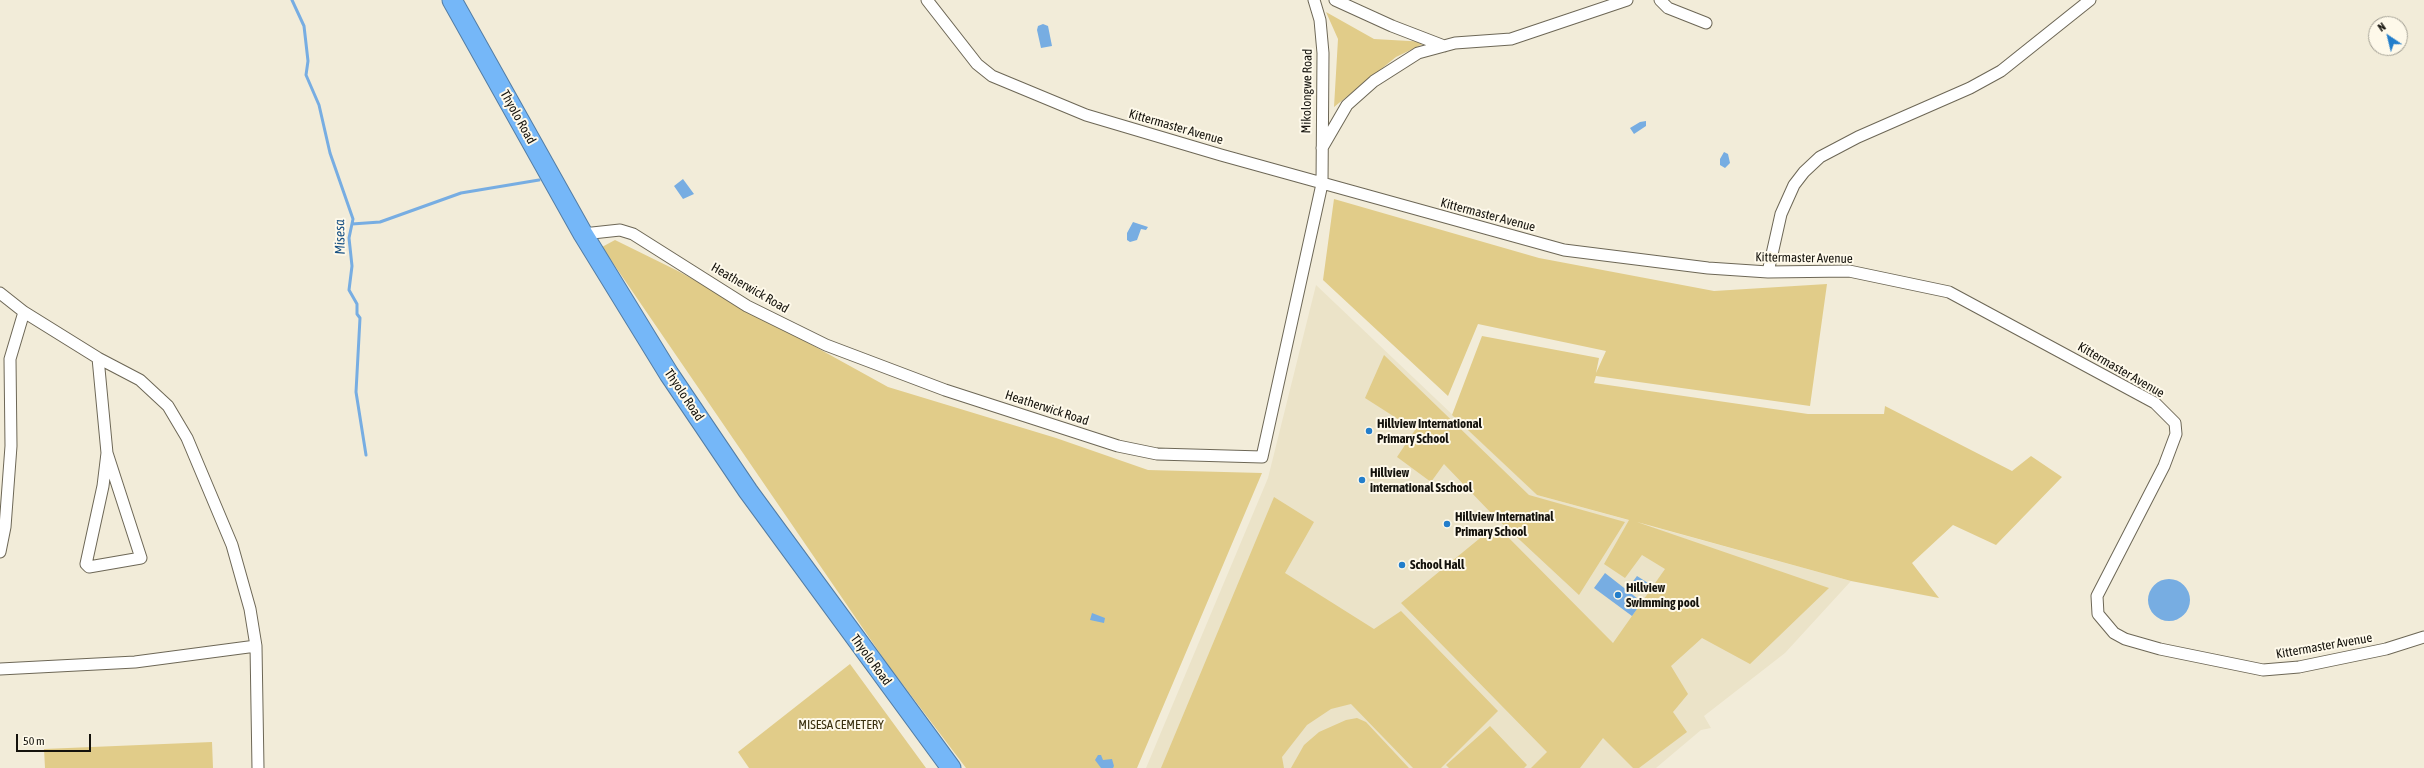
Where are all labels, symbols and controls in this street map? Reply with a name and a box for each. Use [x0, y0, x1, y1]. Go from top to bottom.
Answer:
north arrow [2368, 16, 2408, 56]
text: N [2376, 20, 2388, 34]
street label: Mikolongwe Road [1298, 49, 1316, 133]
street label: Thyolo Road [497, 87, 539, 147]
street label: Kittermaster Avenue [1127, 106, 1225, 148]
street label: Kittermaster Avenue [1439, 195, 1537, 235]
water label: Misesa [331, 219, 349, 255]
street label: Kittermaster Avenue [1755, 249, 1853, 267]
street label: Heatherwick Road [708, 259, 792, 317]
street label: Kittermaster Avenue [2075, 339, 2167, 401]
street label: Thyolo Road [661, 366, 707, 424]
street label: Heatherwick Road [1003, 387, 1091, 429]
place label: Hillview International Primary School [1377, 416, 1482, 447]
marker: Hillview International Primary School [1364, 426, 1374, 436]
place label: Hillview international Sschool [1370, 465, 1472, 496]
marker: Hillview international Sschool [1357, 475, 1367, 485]
place label: Hillview Internatinal Primary School [1455, 509, 1554, 540]
marker: Hillview Internatinal Primary School [1442, 519, 1452, 529]
place label: School Hall [1410, 557, 1465, 573]
marker: School Hall [1397, 560, 1407, 570]
place label: Hillview Swimming pool [1626, 580, 1699, 611]
marker: Hillview Swimming pool [1613, 590, 1623, 600]
street label: Kittermaster Avenue [2275, 630, 2373, 662]
street label: Thyolo Road [847, 632, 895, 688]
park label: MISESA CEMETERY [798, 717, 884, 733]
scale bar [18, 726, 93, 752]
text: 50 m [23, 734, 45, 748]

